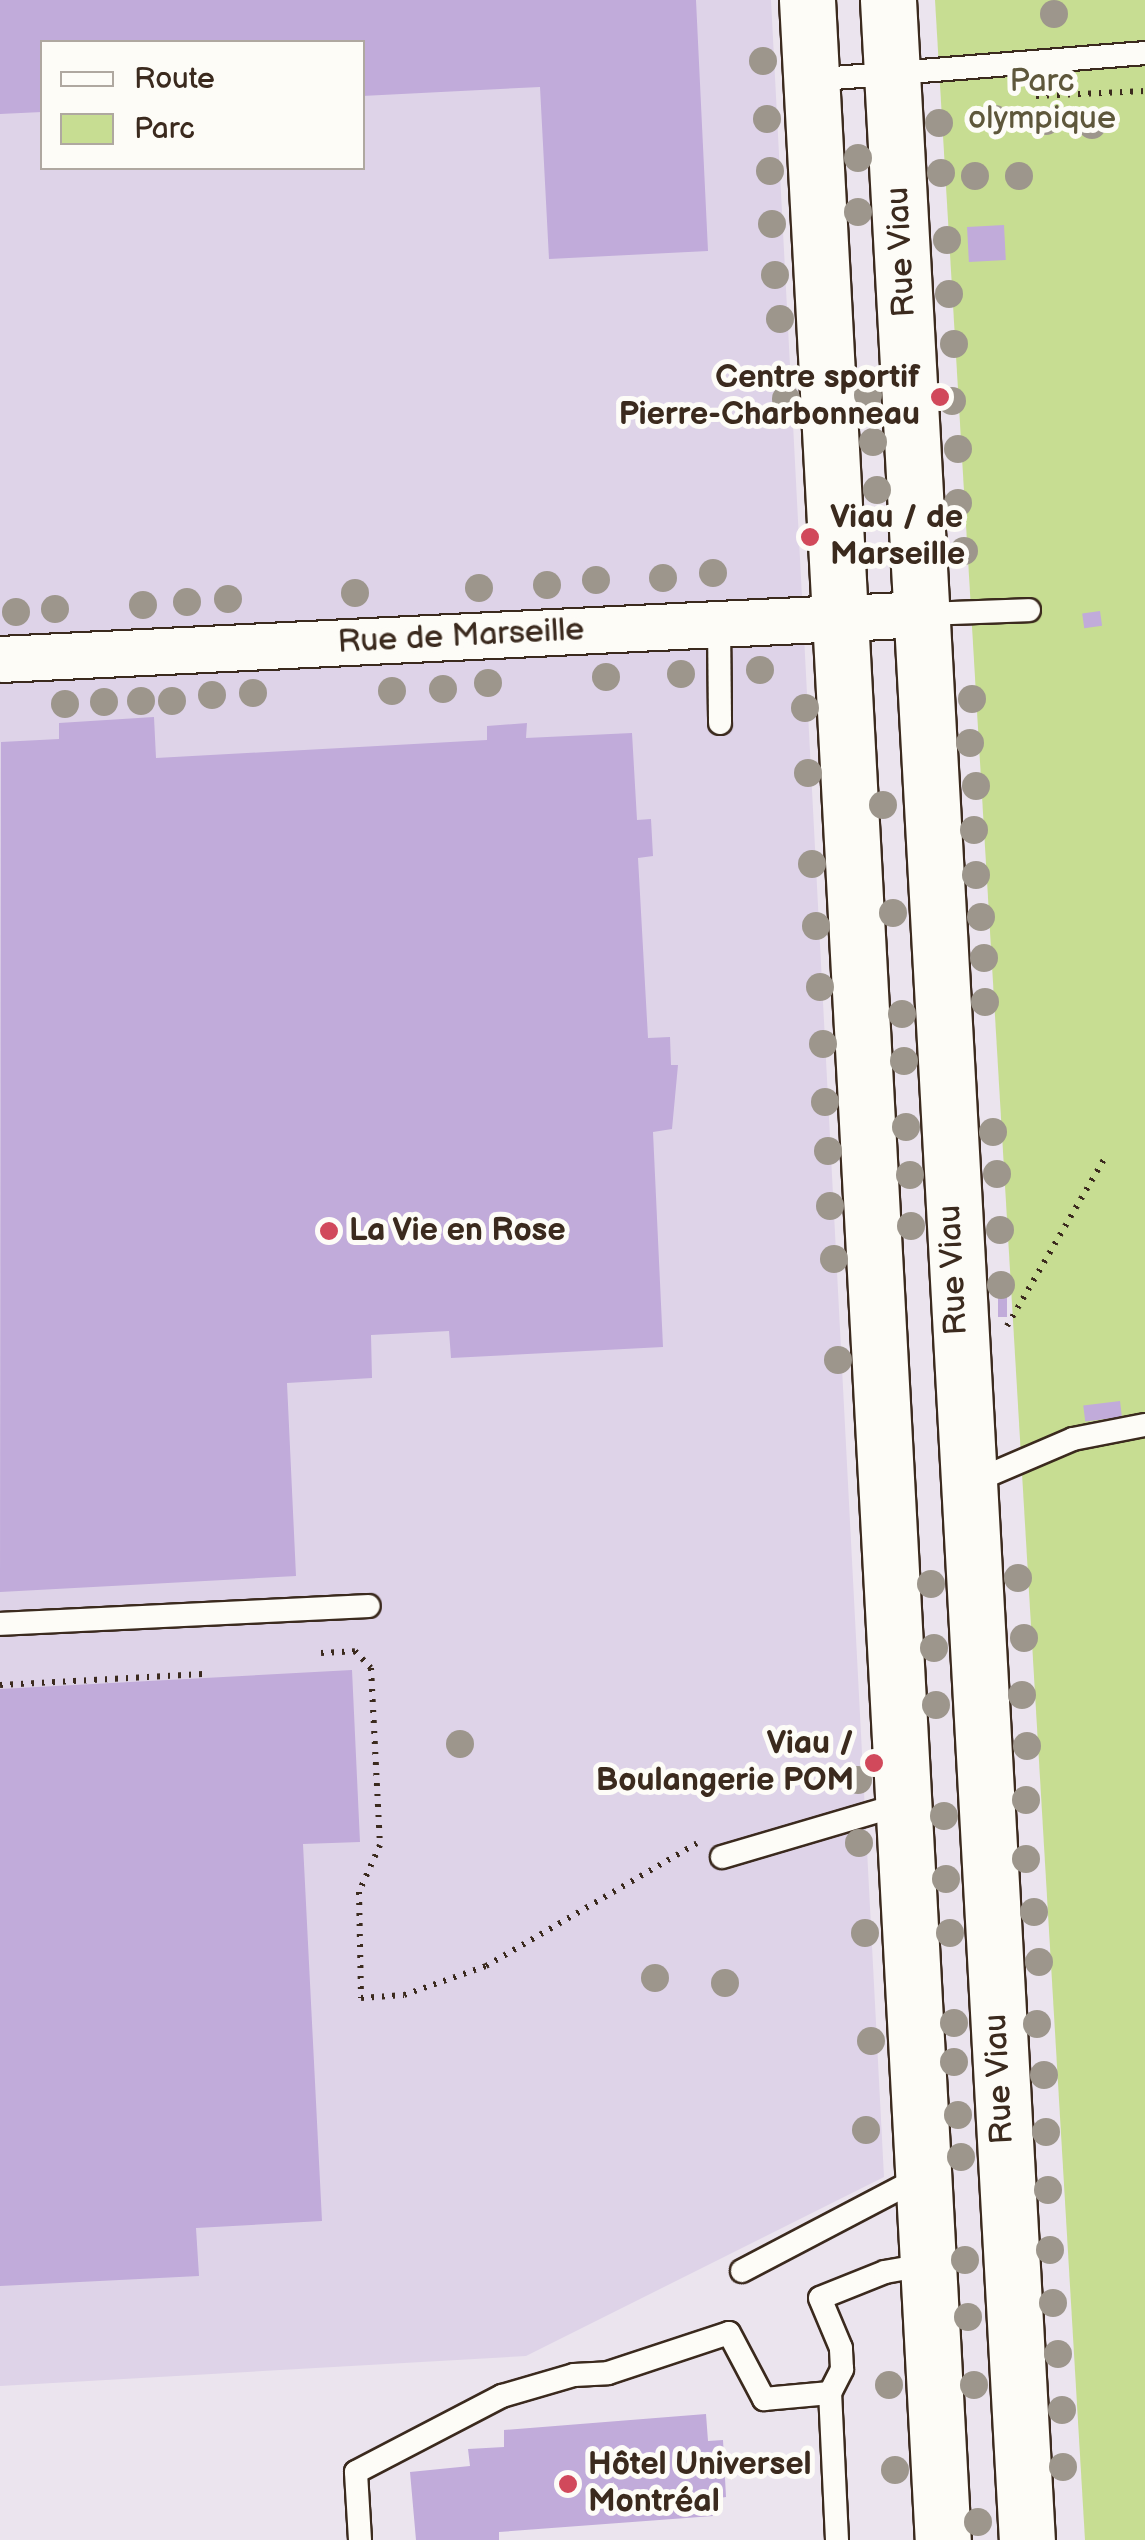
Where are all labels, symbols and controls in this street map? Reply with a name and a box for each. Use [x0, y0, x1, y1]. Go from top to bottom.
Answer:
legend [40, 40, 365, 170]
text: Route [134, 61, 215, 97]
park label: Parc olympique [968, 64, 1116, 139]
text: Parc [134, 111, 195, 147]
street label: Rue Viau [879, 185, 925, 319]
place label: Centre sportif Pierre-Charbonneau [619, 360, 920, 435]
marker: Centre sportif Pierre-Charbonneau [929, 386, 951, 408]
place label: Viau / de Marseille [830, 500, 965, 575]
marker: Viau / de Marseille [799, 526, 821, 548]
street label: Rue de Marseille [337, 611, 585, 663]
street label: Rue Viau [931, 1203, 977, 1337]
place label: La Vie en Rose [349, 1212, 567, 1250]
marker: La Vie en Rose [318, 1220, 340, 1242]
place label: Viau / Boulangerie POM [596, 1726, 854, 1801]
marker: Viau / Boulangerie POM [863, 1752, 885, 1774]
street label: Rue Viau [977, 2012, 1023, 2146]
place label: Hôtel Universel Montréal [588, 2447, 812, 2522]
marker: Hôtel Universel Montréal [557, 2473, 579, 2495]

